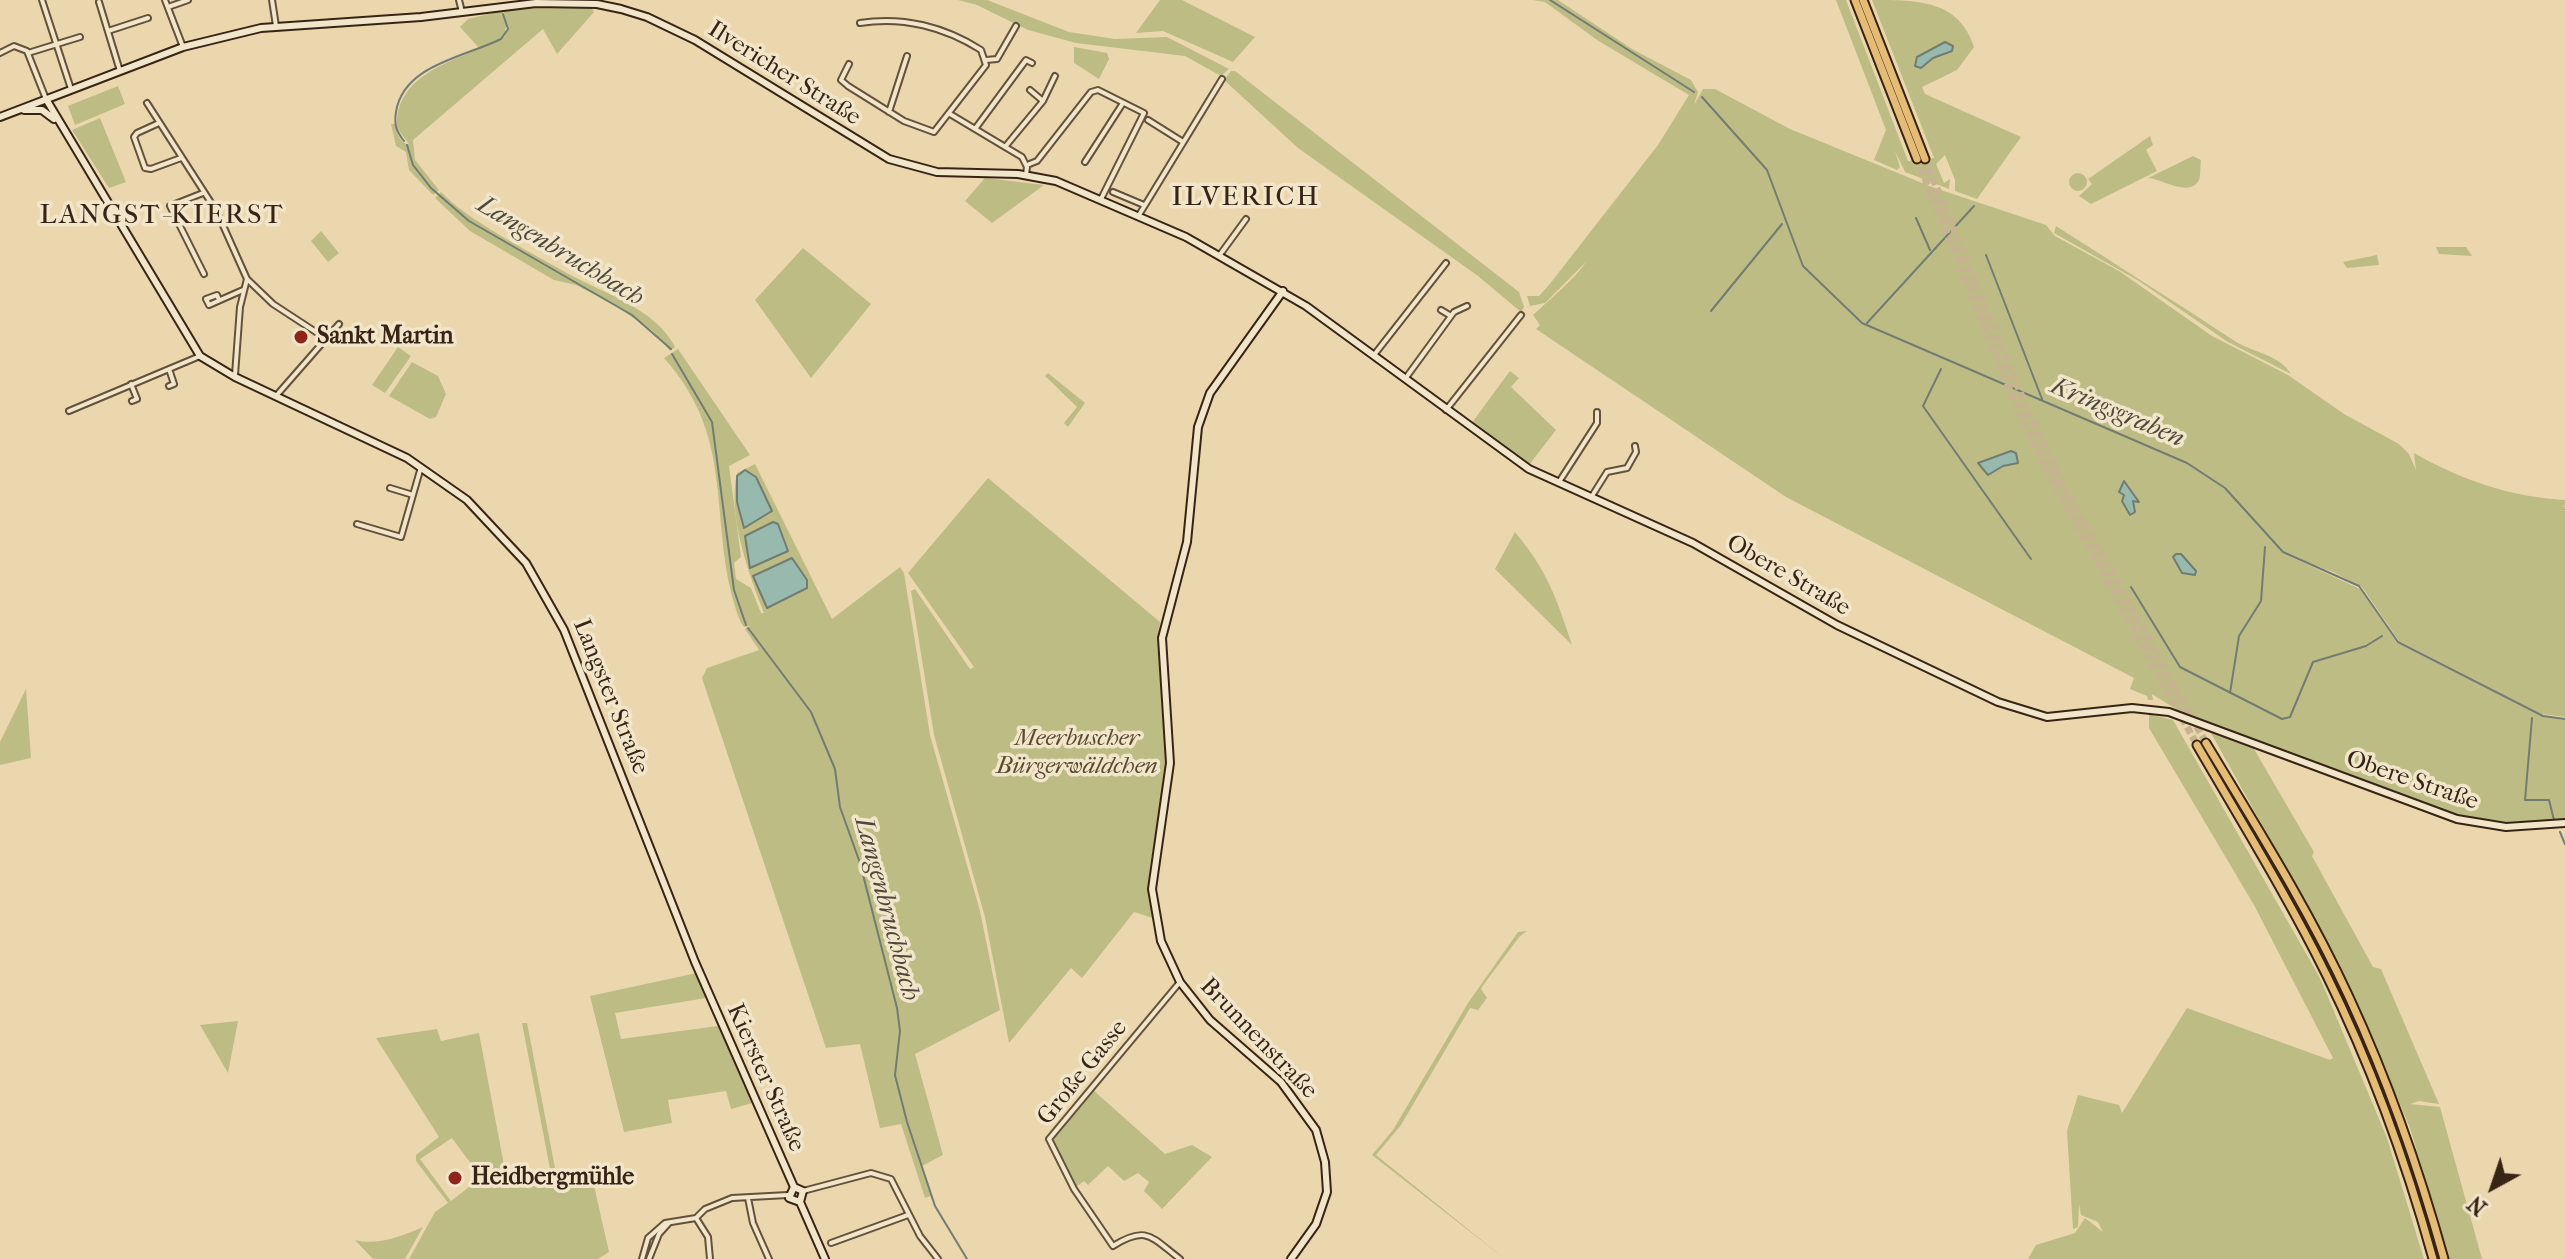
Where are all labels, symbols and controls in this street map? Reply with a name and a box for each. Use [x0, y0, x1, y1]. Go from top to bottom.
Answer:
street label: Ilvericher Straße [702, 16, 866, 132]
district label: ILVERICH [1172, 181, 1320, 215]
water label: Langenbruchbach [471, 190, 649, 314]
district label: LANGST-KIERST [40, 199, 284, 233]
place label: Sankt Martin [317, 323, 453, 351]
marker: Sankt Martin [292, 328, 310, 346]
water label: Kringsgraben [2046, 371, 2188, 455]
street label: Obere Straße [1721, 529, 1855, 623]
street label: Langster Straße [566, 615, 654, 779]
park label: Meerbuscher Bürgerwäldchen [996, 725, 1158, 781]
street label: Obere Straße [2342, 745, 2482, 817]
water label: Langenbruchbach [846, 814, 926, 1004]
street label: Brunnenstraße [1193, 973, 1323, 1105]
street label: Kierster Straße [720, 1000, 810, 1156]
street label: Große Gasse [1032, 1015, 1134, 1131]
north arrow [2453, 1147, 2533, 1227]
place label: Heidbergmühle [471, 1164, 634, 1192]
marker: Heidbergmühle [446, 1169, 464, 1187]
text: N [2463, 1190, 2492, 1221]

